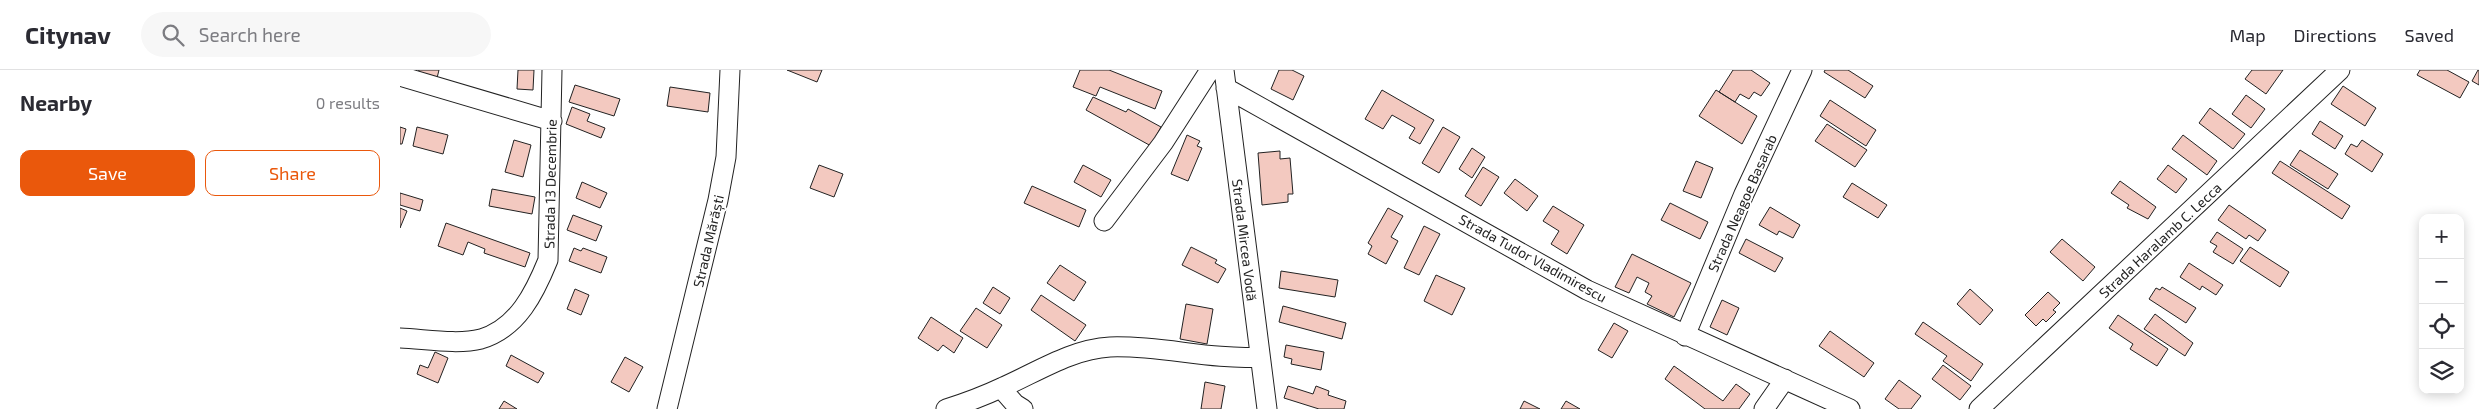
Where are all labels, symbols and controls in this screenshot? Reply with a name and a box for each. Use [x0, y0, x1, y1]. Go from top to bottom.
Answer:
search box [141, 12, 491, 57]
text: Citynav [25, 20, 111, 49]
icon: search [159, 21, 187, 49]
text: Search here [199, 23, 301, 46]
text: Map [2229, 24, 2266, 46]
text: Directions [2294, 24, 2377, 46]
text: Saved [2405, 24, 2454, 46]
text: Nearby [20, 90, 92, 115]
text: 0 results [316, 93, 380, 112]
street label: Strada 13 Decembrie [540, 119, 560, 249]
street label: Strada Neagoe Basarab [1704, 131, 1780, 275]
button: Save [20, 150, 195, 196]
button: Share [205, 150, 380, 196]
street label: Strada Mircea Vodă [1229, 178, 1261, 302]
street label: Strada Haralamb C. Lecca [2095, 179, 2225, 301]
street label: Strada Mărăști [689, 193, 728, 289]
street label: Strada Tudor Vladimirescu [1456, 210, 1610, 306]
map controls [2419, 214, 2464, 394]
button: + [2419, 214, 2464, 259]
button: − [2419, 259, 2464, 304]
button: locate [2419, 304, 2464, 349]
button: layers [2419, 349, 2464, 394]

